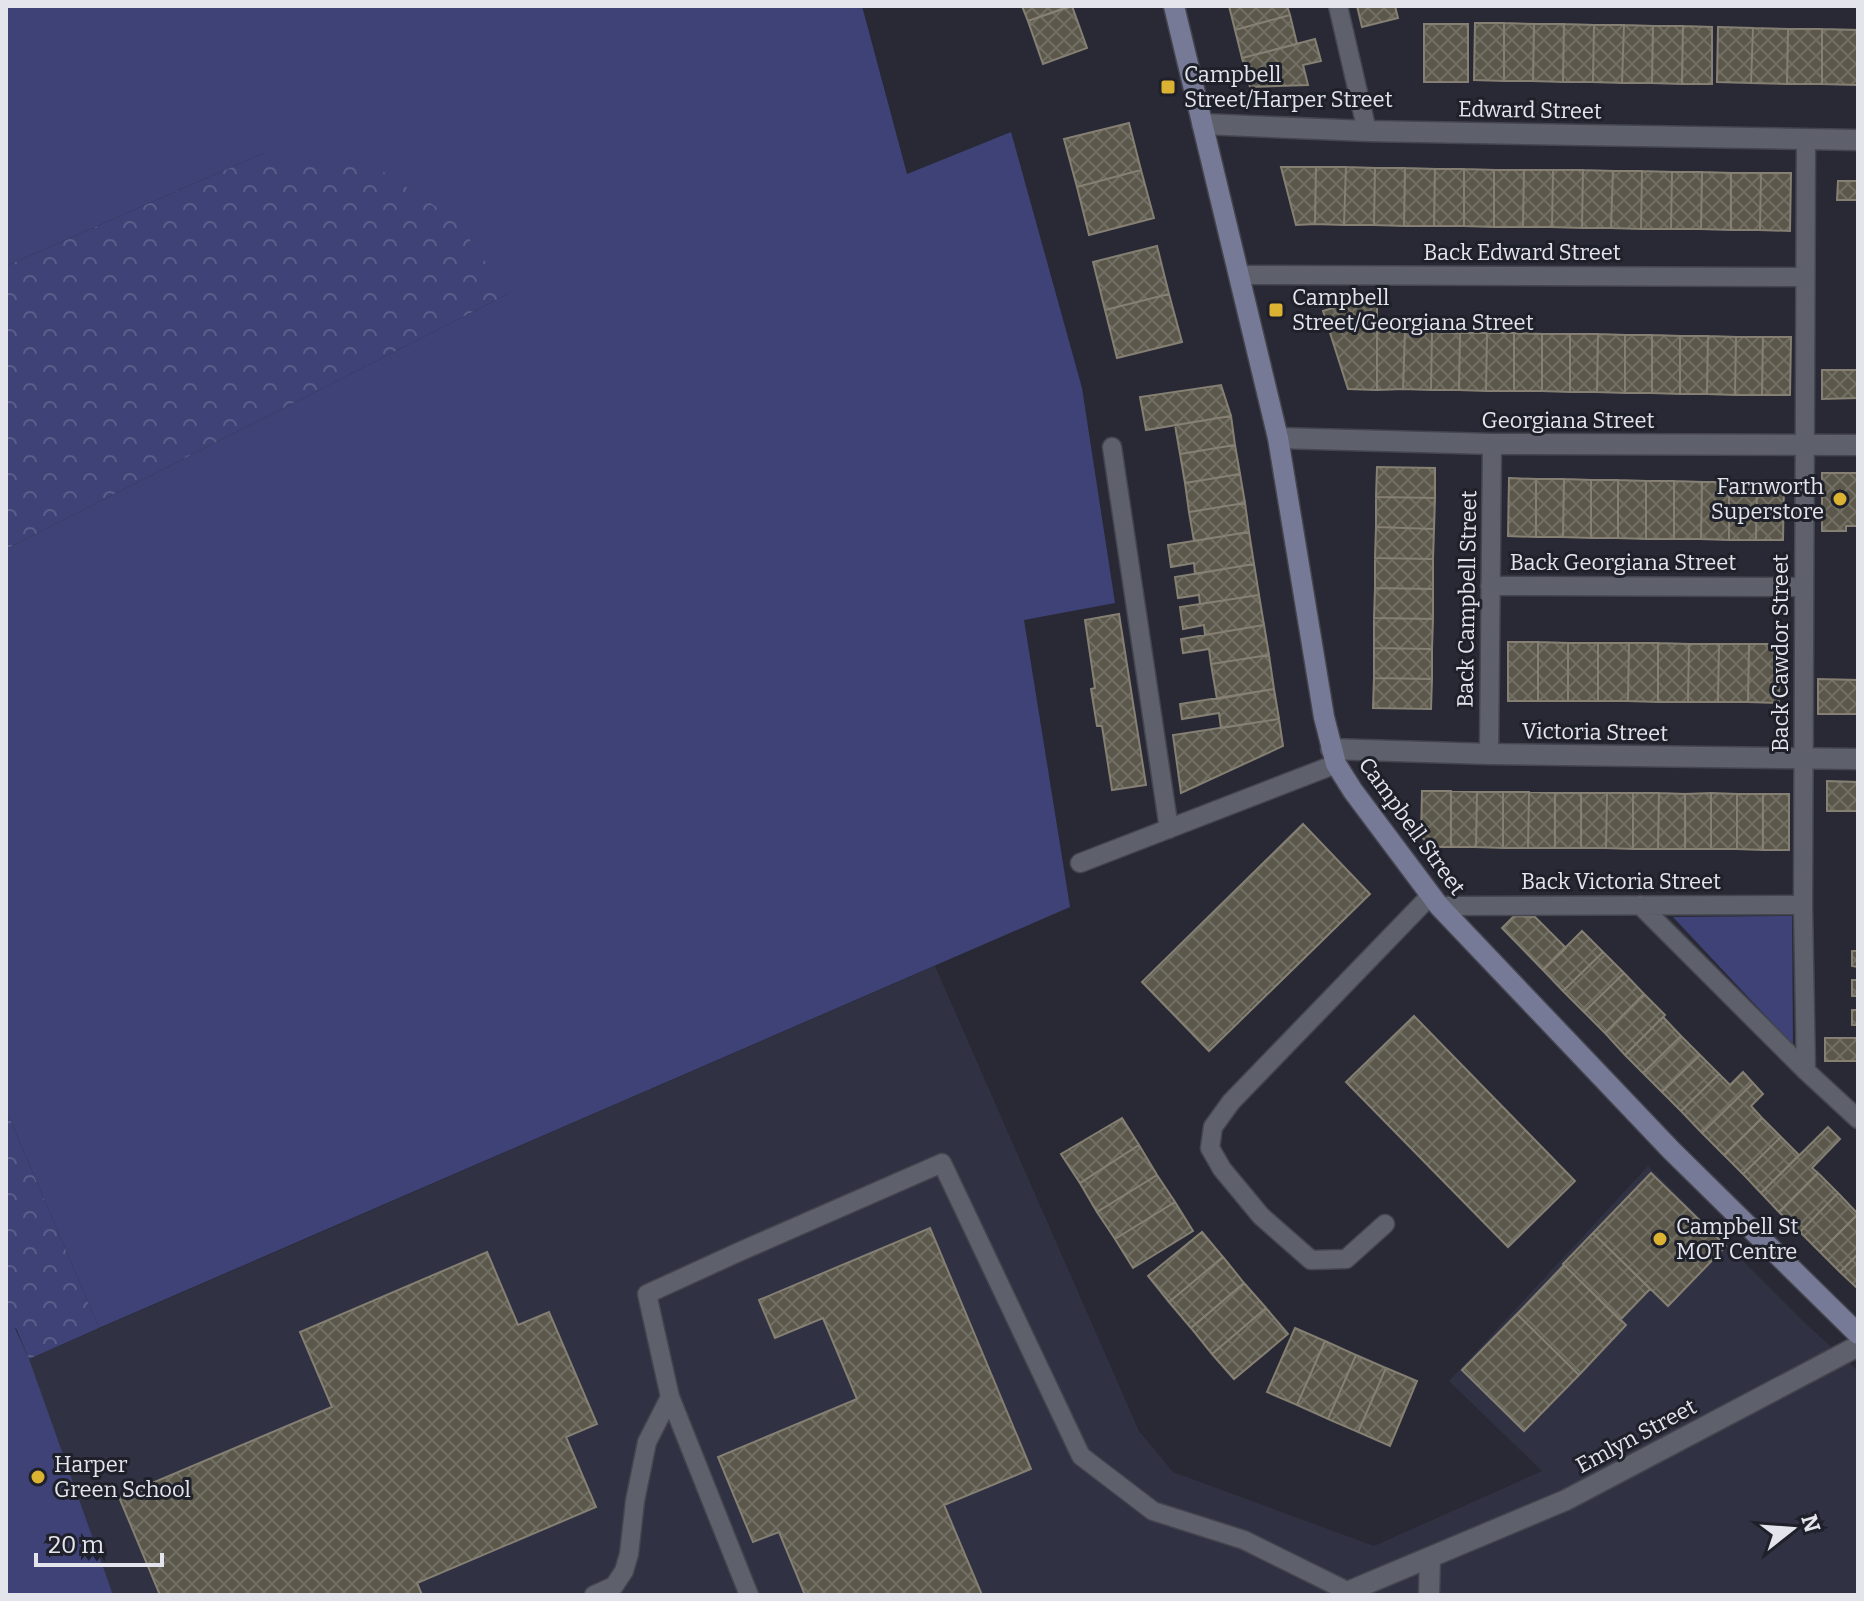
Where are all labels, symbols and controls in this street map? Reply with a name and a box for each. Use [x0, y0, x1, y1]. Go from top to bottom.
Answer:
place label: Campbell Street/Harper Street [1184, 61, 1393, 113]
marker: Campbell Street/Harper Street [1159, 78, 1177, 96]
street label: Edward Street [1458, 95, 1602, 125]
street label: Back Edward Street [1423, 239, 1621, 266]
place label: Campbell Street/Georgiana Street [1292, 284, 1534, 336]
marker: Campbell Street/Georgiana Street [1267, 301, 1285, 319]
street label: Georgiana Street [1482, 407, 1654, 434]
place label: Farnworth Superstore [1711, 473, 1824, 525]
street label: Back Campbell Street [1452, 490, 1482, 708]
marker: Farnworth Superstore [1831, 490, 1849, 508]
street label: Back Georgiana Street [1510, 549, 1736, 576]
street label: Back Cawdor Street [1767, 554, 1794, 752]
street label: Victoria Street [1522, 717, 1668, 747]
street label: Campbell Street [1353, 752, 1471, 900]
street label: Back Victoria Street [1521, 868, 1721, 895]
place label: Campbell St MOT Centre [1676, 1213, 1799, 1265]
marker: Campbell St MOT Centre [1651, 1230, 1669, 1248]
street label: Emlyn Street [1571, 1393, 1701, 1479]
place label: Harper Green School [54, 1451, 191, 1503]
marker: Harper Green School [29, 1468, 47, 1486]
north arrow [1752, 1489, 1832, 1569]
text: N [1795, 1511, 1826, 1535]
scale bar [36, 1517, 162, 1567]
text: 20 m [48, 1531, 104, 1559]

